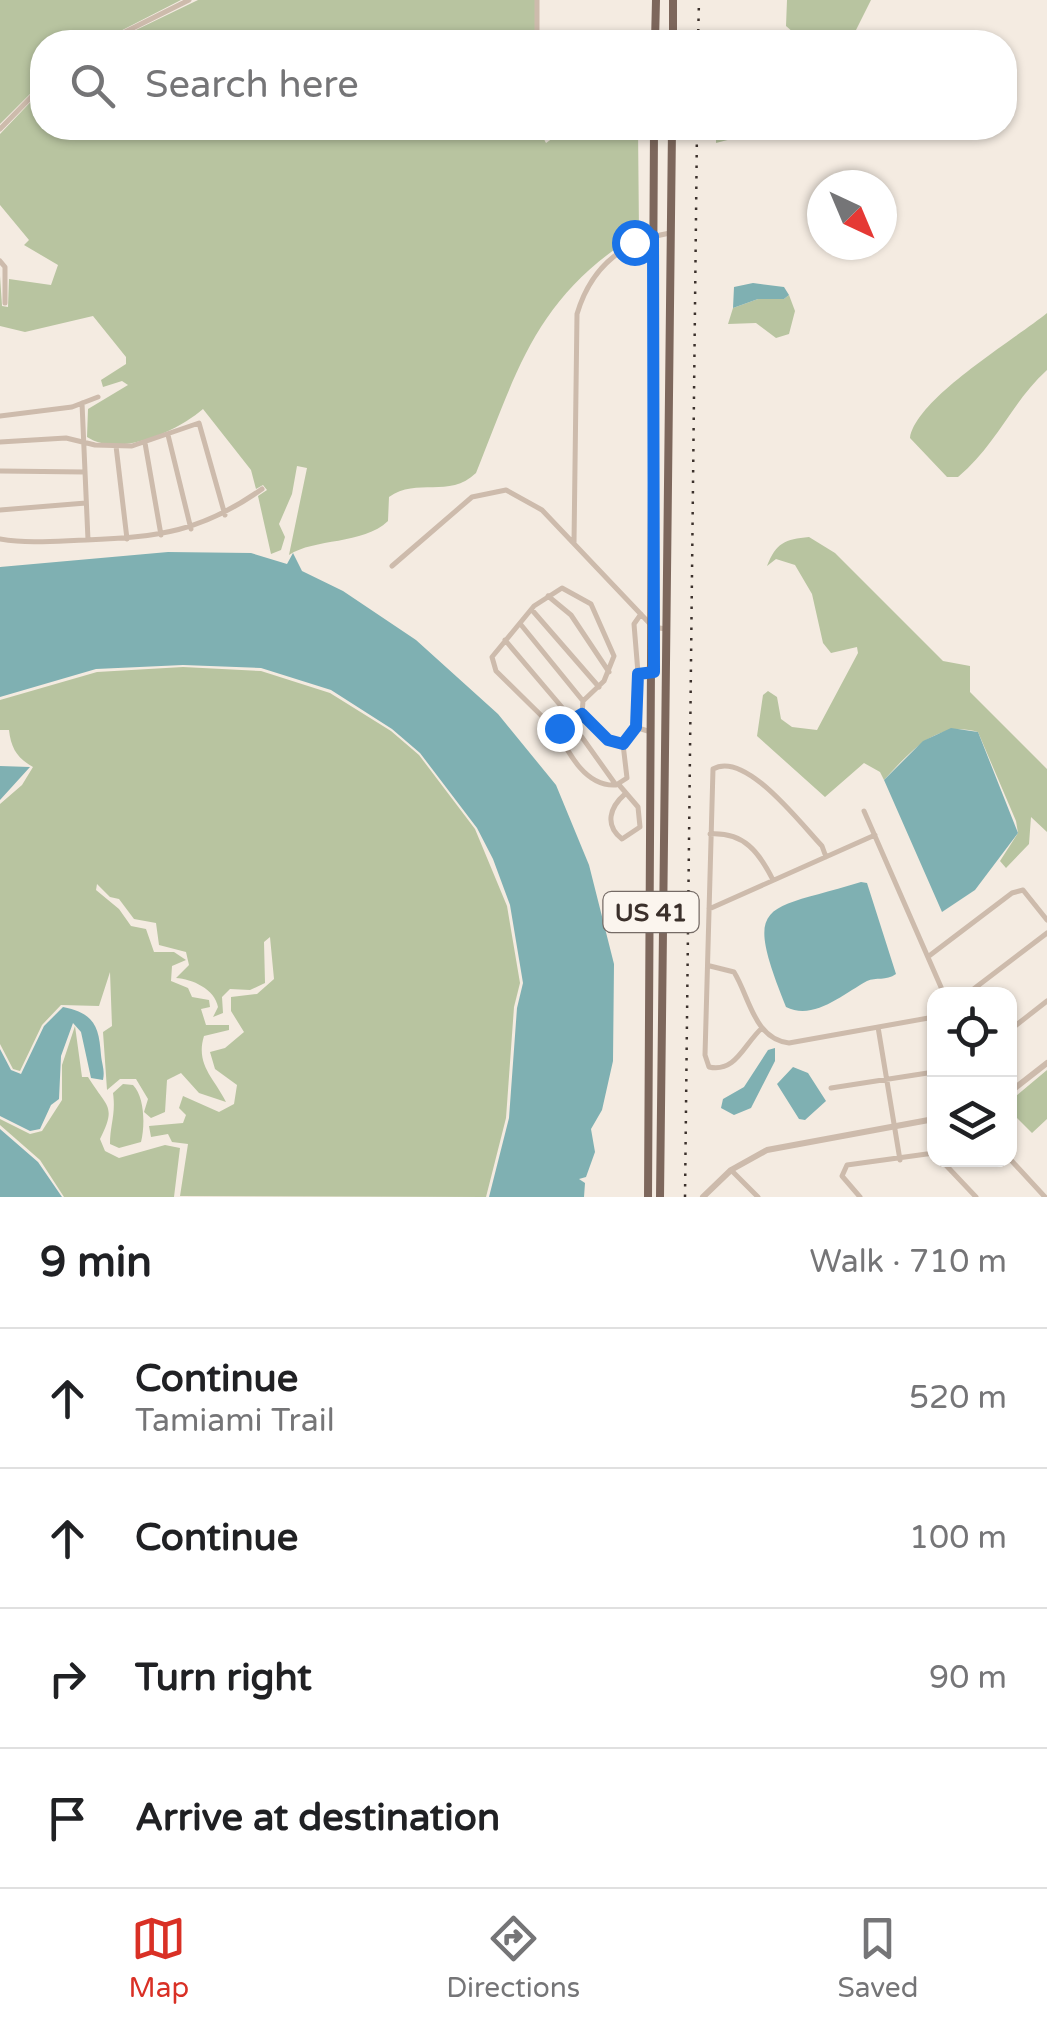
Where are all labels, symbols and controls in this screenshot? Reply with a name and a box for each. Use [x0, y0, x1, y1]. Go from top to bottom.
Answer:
search box [30, 30, 1017, 140]
icon: search [65, 58, 120, 113]
text: Search here [145, 62, 359, 108]
north arrow [807, 170, 897, 260]
route start [612, 220, 658, 266]
route end [537, 706, 583, 752]
road number: US 41 [604, 892, 698, 932]
map controls [927, 987, 1017, 1167]
button: locate [927, 987, 1017, 1077]
button: layers [927, 1077, 1017, 1167]
text: 9 min [40, 1237, 152, 1288]
text: Walk · 710 m [810, 1243, 1007, 1281]
text: Continue [135, 1356, 298, 1402]
icon: ahead [40, 1371, 95, 1426]
text: 520 m [909, 1379, 1007, 1417]
text: Tamiami Trail [135, 1402, 335, 1440]
icon: ahead [40, 1511, 95, 1566]
text: Continue [135, 1515, 298, 1561]
text: 100 m [909, 1519, 1007, 1557]
icon: right [40, 1651, 95, 1706]
text: Turn right [135, 1655, 312, 1701]
text: 90 m [929, 1659, 1007, 1697]
icon: arrive [40, 1791, 95, 1846]
text: Arrive at destination [135, 1795, 500, 1841]
tab: Map [129, 1911, 189, 2005]
tab: Directions [446, 1911, 580, 2005]
tab: Saved [837, 1911, 918, 2005]

